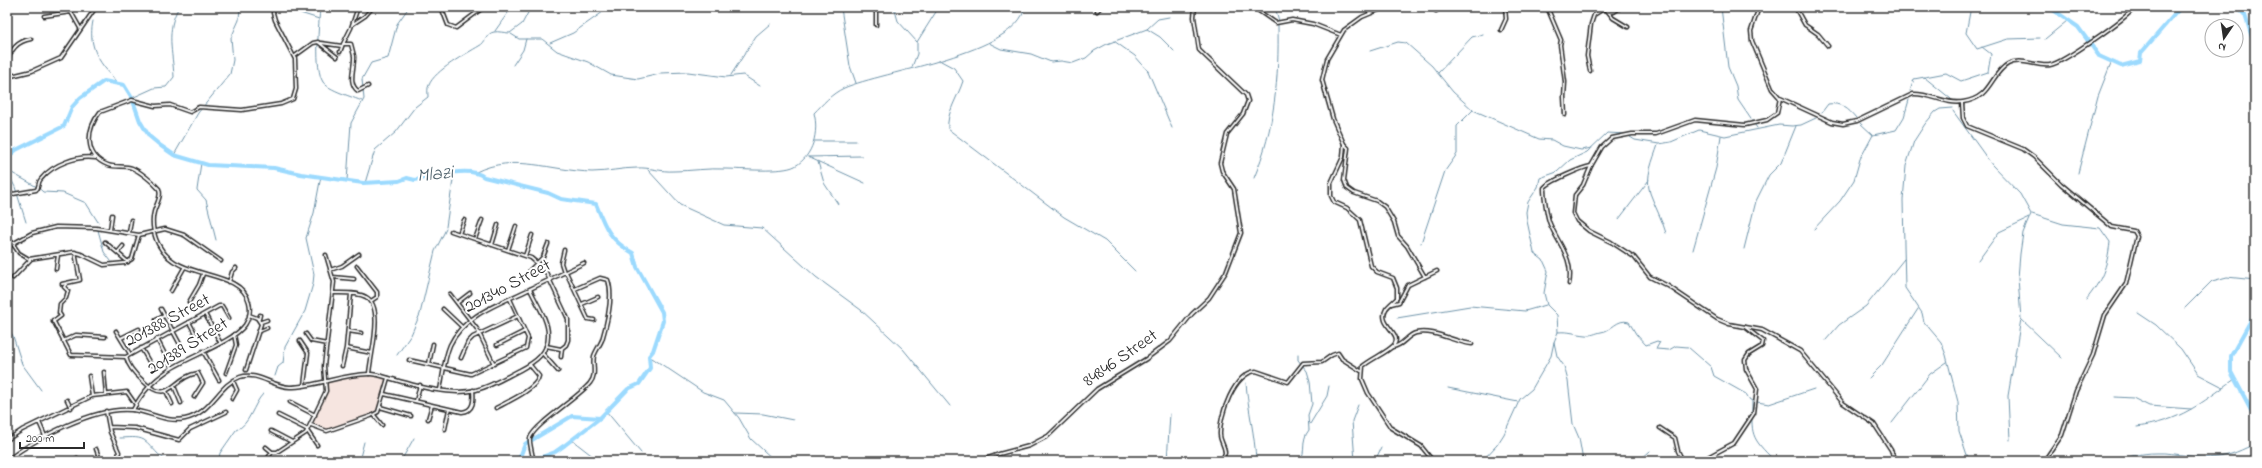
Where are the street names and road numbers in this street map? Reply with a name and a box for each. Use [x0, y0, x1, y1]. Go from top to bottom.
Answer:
street label: 201340 Street [460, 253, 556, 321]
street label: 201388 Street [121, 288, 215, 354]
street label: 201389 Street [142, 312, 234, 382]
street label: 84846 Street [1078, 324, 1164, 394]

